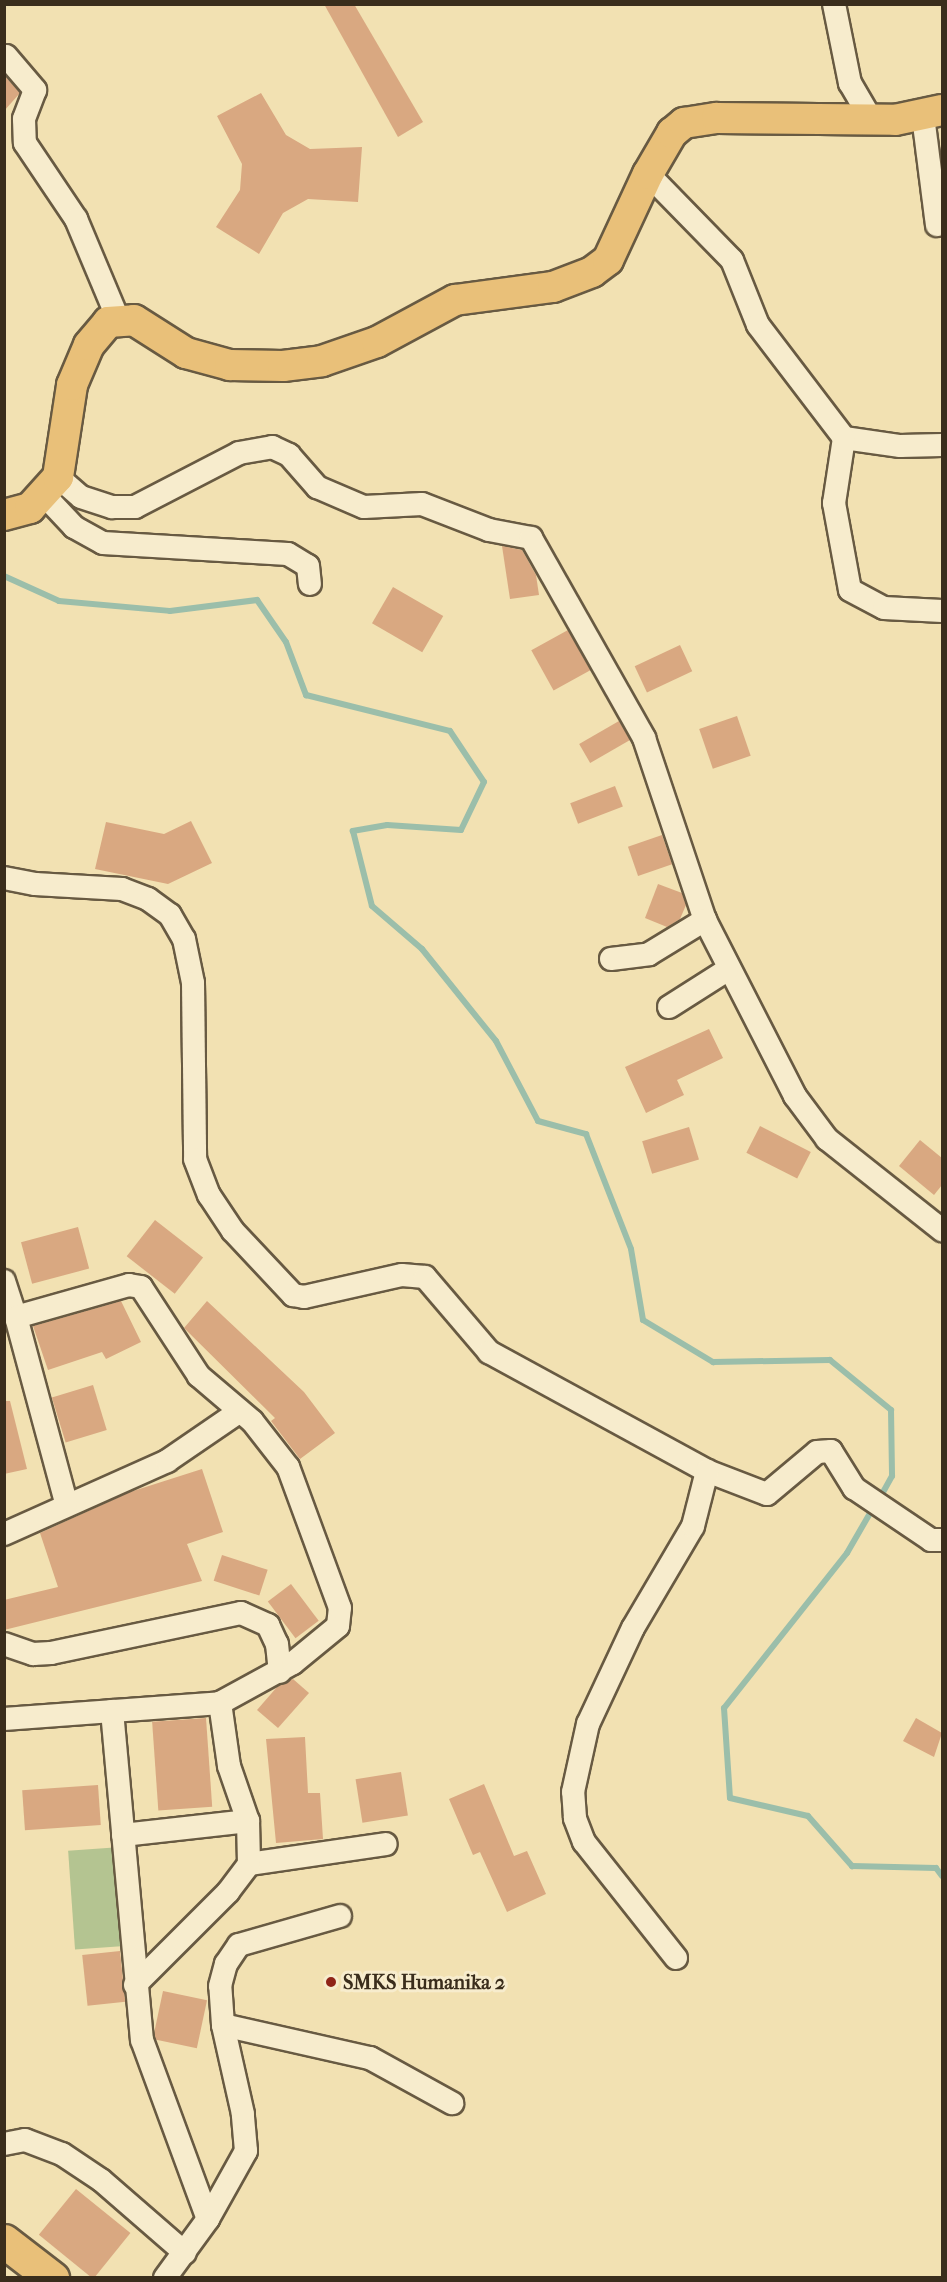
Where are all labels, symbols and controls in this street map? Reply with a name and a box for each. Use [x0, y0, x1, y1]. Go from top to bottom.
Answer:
place label: SMKS Humanika 2 [343, 1970, 505, 1994]
marker: SMKS Humanika 2 [324, 1975, 338, 1989]

